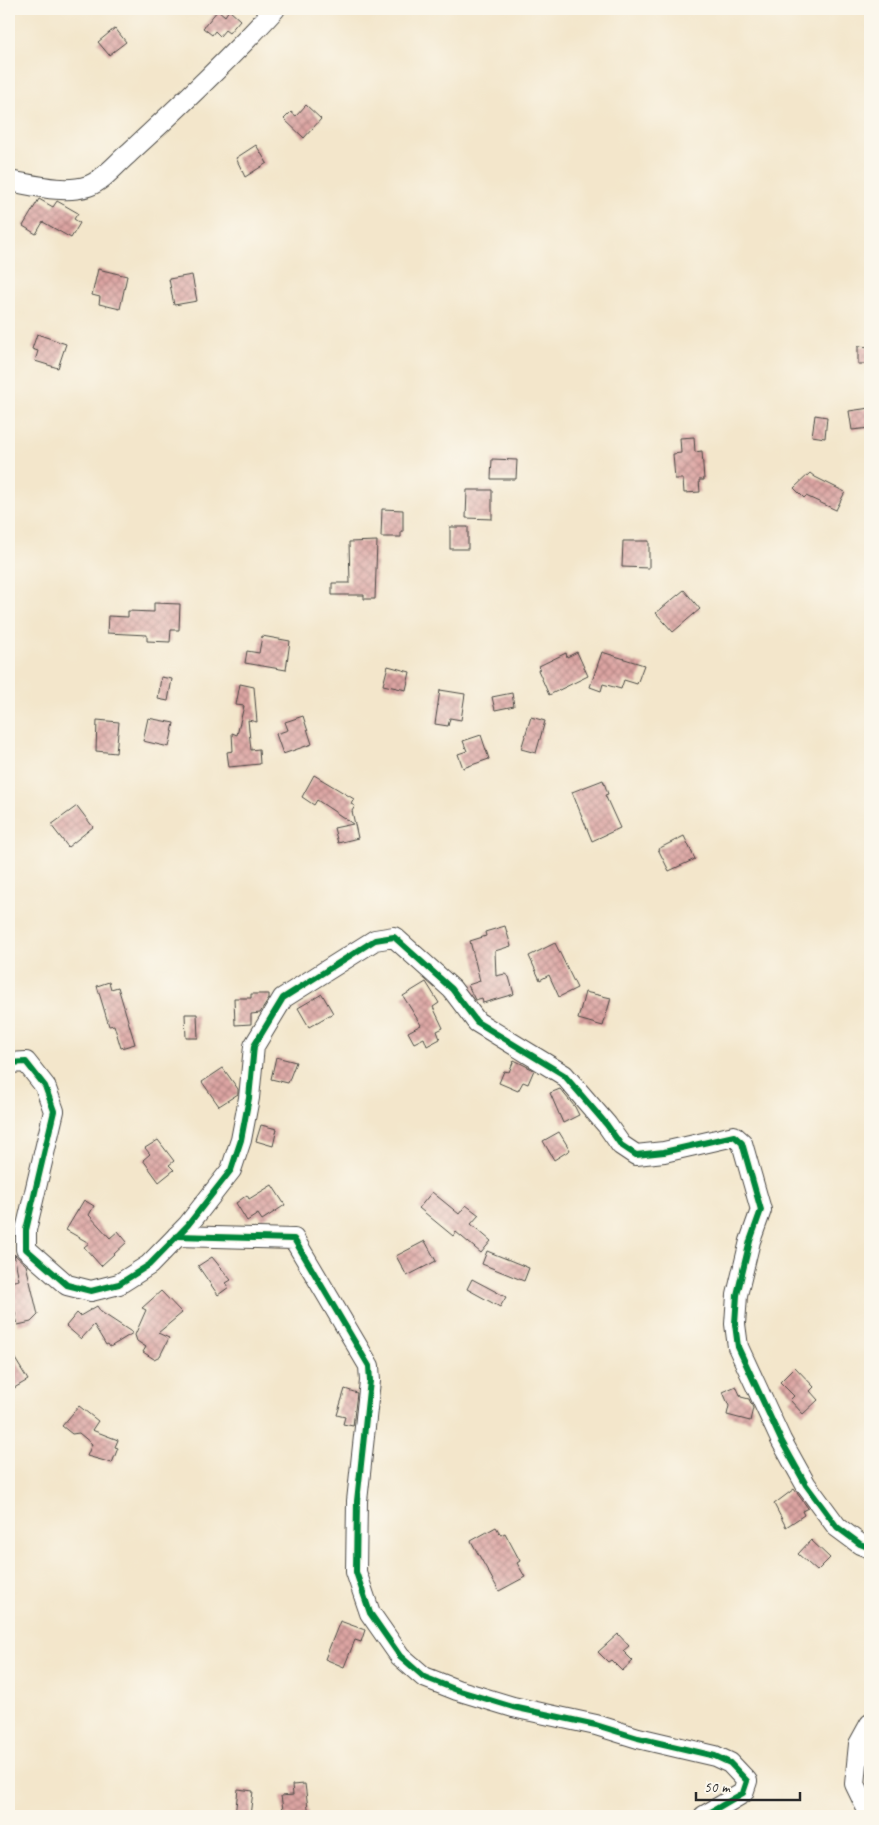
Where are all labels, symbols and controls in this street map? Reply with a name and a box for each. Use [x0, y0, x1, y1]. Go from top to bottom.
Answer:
scale bar [696, 1770, 800, 1802]
text: 50 m [704, 1778, 731, 1797]

